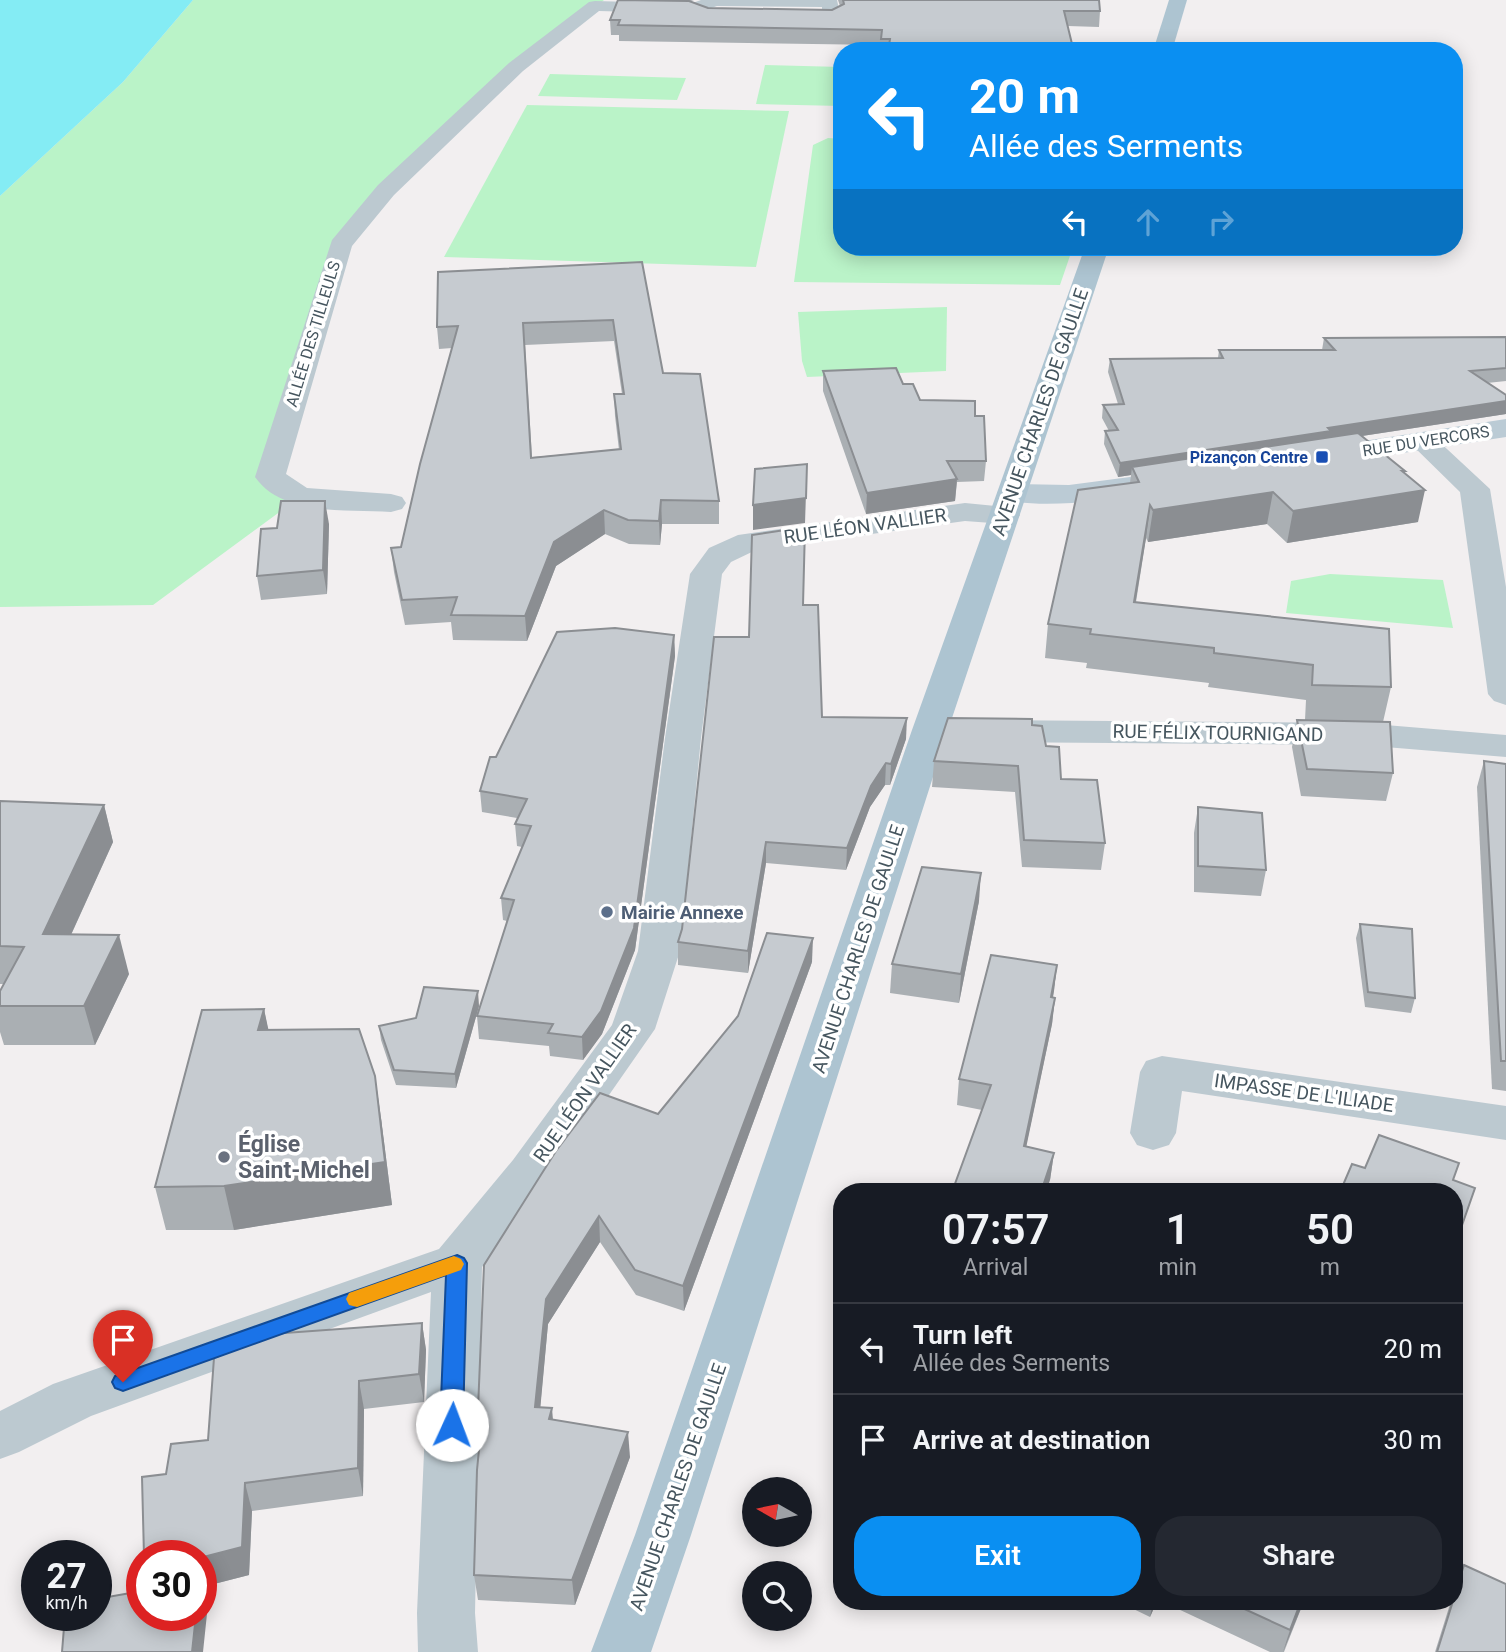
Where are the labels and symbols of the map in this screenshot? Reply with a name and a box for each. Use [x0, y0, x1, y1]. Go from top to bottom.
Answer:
street label: ALLÉE DES TILLEULS [282, 259, 344, 409]
street label: AVENUE CHARLES DE GAULLE [987, 285, 1093, 539]
street label: RUE DU VERCORS [1361, 422, 1491, 460]
place label: Pizançon Centre [1190, 448, 1308, 467]
marker: Pizançon Centre [1314, 449, 1330, 465]
street label: RUE LÉON VALLIER [782, 503, 948, 549]
street label: RUE FÉLIX TOURNIGAND [1112, 720, 1324, 746]
street label: AVENUE CHARLES DE GAULLE [807, 822, 909, 1076]
place label: Mairie Annexe [621, 901, 744, 924]
marker: Mairie Annexe [599, 904, 615, 920]
street label: RUE LÉON VALLIER [529, 1019, 642, 1167]
street label: IMPASSE DE L'ILIADE [1213, 1069, 1395, 1117]
place label: Église Saint-Michel [238, 1130, 370, 1184]
marker: Église Saint-Michel [216, 1149, 232, 1165]
pin [93, 1310, 153, 1382]
street label: AVENUE CHARLES DE GAULLE [625, 1360, 731, 1614]
position arrow [415, 1388, 489, 1462]
north arrow [742, 1477, 812, 1547]
speed limit sign: 30 [126, 1540, 217, 1631]

